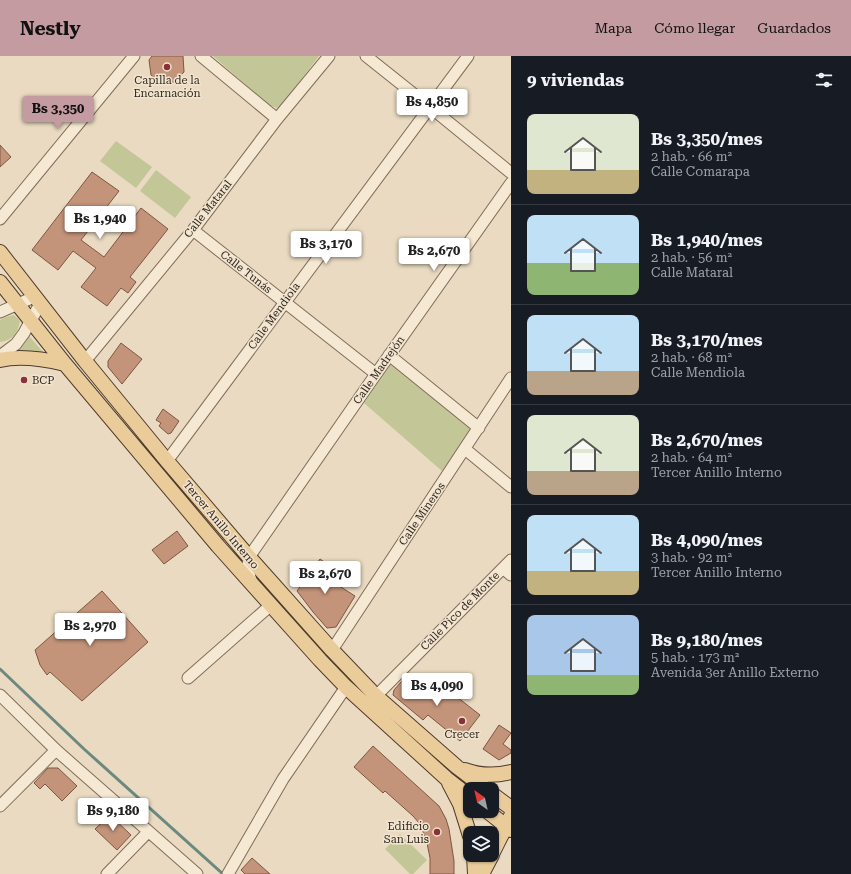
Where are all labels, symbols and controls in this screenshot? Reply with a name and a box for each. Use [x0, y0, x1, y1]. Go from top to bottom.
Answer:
text: Nestly [20, 17, 81, 40]
text: Mapa [595, 20, 632, 36]
text: Cómo llegar [654, 20, 735, 36]
text: Guardados [757, 20, 831, 36]
marker: Capilla de la Encarnación [162, 62, 172, 72]
icon: filters [813, 69, 835, 91]
text: 9 viviendas [527, 70, 624, 90]
place label: Capilla de la Encarnación [133, 74, 201, 100]
pin: Bs 4,850 [391, 89, 473, 123]
text: Bs 4,850 [406, 94, 458, 109]
pin: Bs 3,350 [17, 96, 99, 130]
text: Bs 3,350 [32, 101, 84, 116]
text: Bs 3,350/mes [651, 129, 763, 149]
icon: home [559, 130, 607, 178]
text: 2 hab. · 66 m² [651, 149, 732, 164]
text: Calle Comarapa [651, 164, 750, 179]
street label: Calle Mataral [181, 177, 235, 240]
pin: Bs 1,940 [59, 206, 141, 240]
text: Bs 1,940 [74, 211, 126, 226]
text: Bs 1,940/mes [651, 230, 763, 250]
pin: Bs 3,170 [285, 231, 367, 265]
icon: home [559, 231, 607, 279]
text: Bs 3,170 [300, 236, 352, 251]
pin: Bs 2,670 [393, 238, 475, 272]
text: Bs 2,670 [408, 243, 460, 258]
street label: Calle Tunás [218, 248, 274, 296]
text: 2 hab. · 56 m² [651, 250, 732, 265]
text: Calle Mataral [651, 265, 733, 280]
street label: Calle Mendiola [245, 280, 303, 352]
text: Bs 3,170/mes [651, 330, 763, 350]
icon: home [559, 331, 607, 379]
street label: Calle Madrejón [351, 333, 407, 407]
text: 2 hab. · 68 m² [651, 350, 732, 365]
text: Calle Mendiola [651, 365, 745, 380]
place label: BCP [32, 374, 54, 387]
marker: BCP [19, 375, 29, 385]
text: Bs 2,670/mes [651, 430, 763, 450]
icon: home [559, 431, 607, 479]
text: 2 hab. · 64 m² [651, 450, 732, 465]
text: Tercer Anillo Interno [651, 465, 782, 480]
street label: Tercer Anillo Interno [180, 478, 262, 572]
street label: Calle Mineros [396, 480, 448, 548]
text: Bs 4,090/mes [651, 530, 763, 550]
icon: home [559, 531, 607, 579]
text: 3 hab. · 92 m² [651, 550, 732, 565]
pin: Bs 2,670 [284, 561, 366, 595]
text: Tercer Anillo Interno [651, 565, 782, 580]
text: Bs 2,670 [299, 566, 351, 581]
street label: Calle Pico de Monte [418, 569, 502, 653]
pin: Bs 2,970 [49, 613, 131, 647]
text: Bs 2,970 [64, 618, 116, 633]
text: Bs 9,180/mes [651, 630, 763, 650]
icon: home [559, 631, 607, 679]
text: 5 hab. · 173 m² [651, 650, 739, 665]
text: Avenida 3er Anillo Externo [651, 665, 819, 680]
pin: Bs 4,090 [396, 673, 478, 707]
text: Bs 4,090 [411, 678, 463, 693]
marker: Crecer [457, 716, 467, 726]
place label: Crecer [444, 728, 480, 741]
north arrow [463, 782, 499, 818]
map controls [463, 782, 499, 862]
pin: Bs 9,180 [72, 798, 154, 832]
text: Bs 9,180 [87, 803, 139, 818]
place label: Edificio San Luis [384, 820, 429, 846]
button: layers [463, 826, 499, 862]
marker: Edificio San Luis [432, 827, 442, 837]

